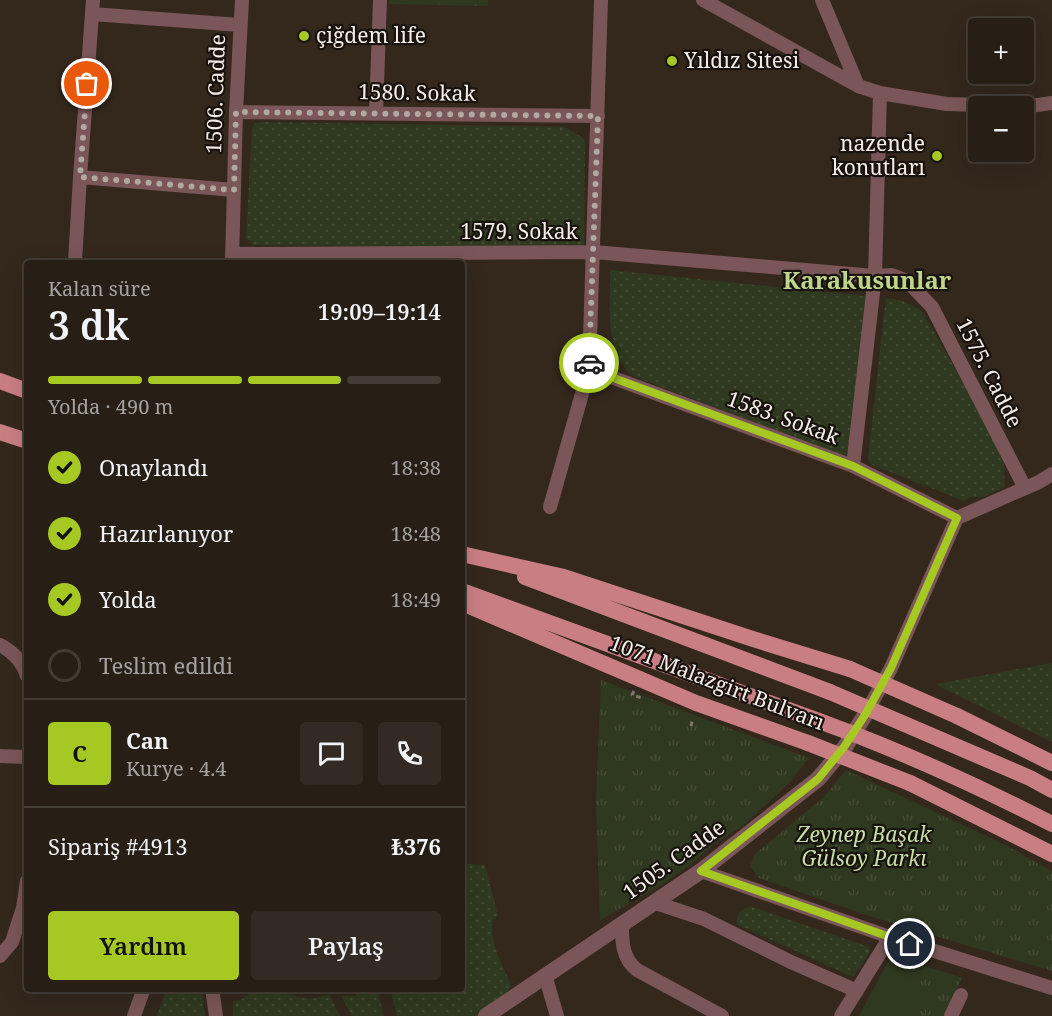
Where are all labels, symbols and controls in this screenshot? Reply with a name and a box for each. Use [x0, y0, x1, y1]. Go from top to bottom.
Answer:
map controls [968, 18, 1034, 162]
button: + [968, 18, 1034, 84]
place label: çiğdem life [316, 21, 426, 49]
marker: çiğdem life [297, 29, 311, 43]
street label: 1506. Cadde [199, 34, 231, 154]
place label: Yıldız Sitesi [683, 46, 799, 74]
marker: Yıldız Sitesi [665, 54, 679, 68]
pin [61, 58, 112, 109]
icon: bag [70, 67, 103, 100]
street label: 1580. Sokak [358, 77, 477, 107]
button: − [968, 96, 1034, 162]
place label: nazende konutları [832, 129, 925, 181]
marker: nazende konutları [930, 149, 944, 163]
street label: 1579. Sokak [460, 217, 579, 245]
district label: Karakusunlar [783, 263, 952, 296]
text: Kalan süre [48, 275, 151, 302]
text: 19:09–19:14 [318, 296, 441, 326]
text: 3 dk [48, 298, 129, 351]
street label: 1575. Cadde [950, 313, 1029, 432]
courier [559, 333, 619, 393]
icon: car [573, 347, 606, 380]
street label: 1583. Sokak [723, 384, 844, 451]
text: Yolda · 490 m [48, 393, 173, 420]
icon: check [48, 451, 81, 484]
text: Onaylandı [99, 452, 208, 482]
text: 18:38 [391, 454, 441, 481]
icon: check [48, 517, 81, 550]
text: Hazırlanıyor [99, 518, 233, 548]
text: 18:48 [391, 520, 441, 547]
icon: check [48, 583, 81, 616]
text: Yolda [99, 584, 157, 614]
text: 18:49 [391, 586, 441, 613]
street label: 1071 Malazgirt Bulvarı [606, 628, 829, 736]
text: Teslim edildi [99, 650, 233, 680]
button: chat [300, 722, 363, 785]
button: phone [378, 722, 441, 785]
text: Can [126, 725, 169, 755]
text: C [72, 738, 87, 768]
text: Kurye · 4.4 [126, 755, 226, 782]
street label: 1505. Cadde [617, 813, 730, 906]
park label: Zeynep Başak Gülsoy Parkı [796, 820, 932, 872]
text: Sipariş #4913 [48, 831, 187, 861]
text: ₺376 [391, 831, 441, 861]
button: Yardım [48, 911, 239, 980]
button: Paylaş [251, 911, 441, 980]
pin [884, 918, 935, 969]
icon: home [893, 927, 926, 960]

